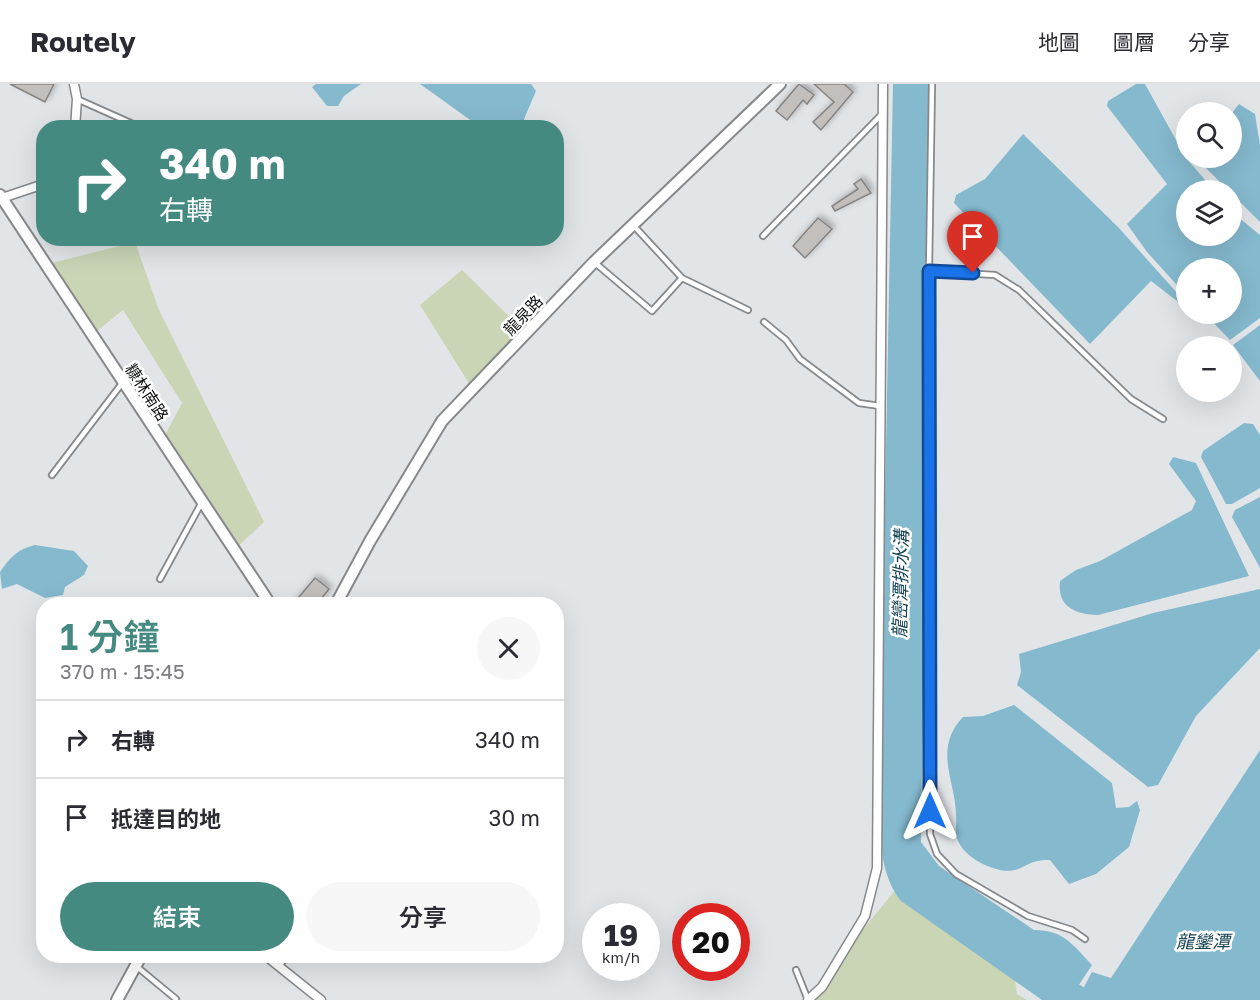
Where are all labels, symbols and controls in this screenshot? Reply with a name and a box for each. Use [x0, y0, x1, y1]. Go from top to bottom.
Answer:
text: Routely [30, 25, 136, 58]
text: 地圖 [1038, 29, 1080, 55]
text: 圖層 [1113, 29, 1155, 55]
text: 分享 [1188, 29, 1230, 55]
map controls [1176, 102, 1242, 402]
button: search [1176, 102, 1242, 168]
text: 340 m [159, 138, 285, 188]
icon: right [60, 144, 138, 222]
button: layers [1176, 180, 1242, 246]
text: 右轉 [159, 194, 213, 226]
pin [947, 211, 998, 273]
icon: arrive [956, 220, 989, 253]
button: + [1176, 258, 1242, 324]
street label: 龍泉路 [499, 291, 547, 339]
button: − [1176, 336, 1242, 402]
street label: 糠林南路 [121, 360, 173, 424]
water label: 龍巒潭排水溝 [888, 527, 912, 638]
text: 1 分鐘 [60, 615, 159, 658]
button: close [477, 617, 540, 680]
text: 370 m · 15:45 [60, 659, 185, 683]
icon: right [60, 723, 93, 756]
text: 340 m [475, 726, 540, 753]
text: 右轉 [111, 727, 155, 754]
position arrow [898, 779, 962, 843]
icon: arrive [60, 801, 93, 834]
text: 30 m [489, 804, 540, 831]
text: 抵達目的地 [111, 805, 221, 832]
button: 結束 [60, 882, 294, 951]
button: 分享 [306, 882, 540, 951]
speed limit sign: 20 [672, 903, 750, 981]
text: 19 [604, 917, 638, 953]
water label: 龍鑾潭 [1176, 930, 1233, 952]
text: km/h [602, 948, 640, 966]

